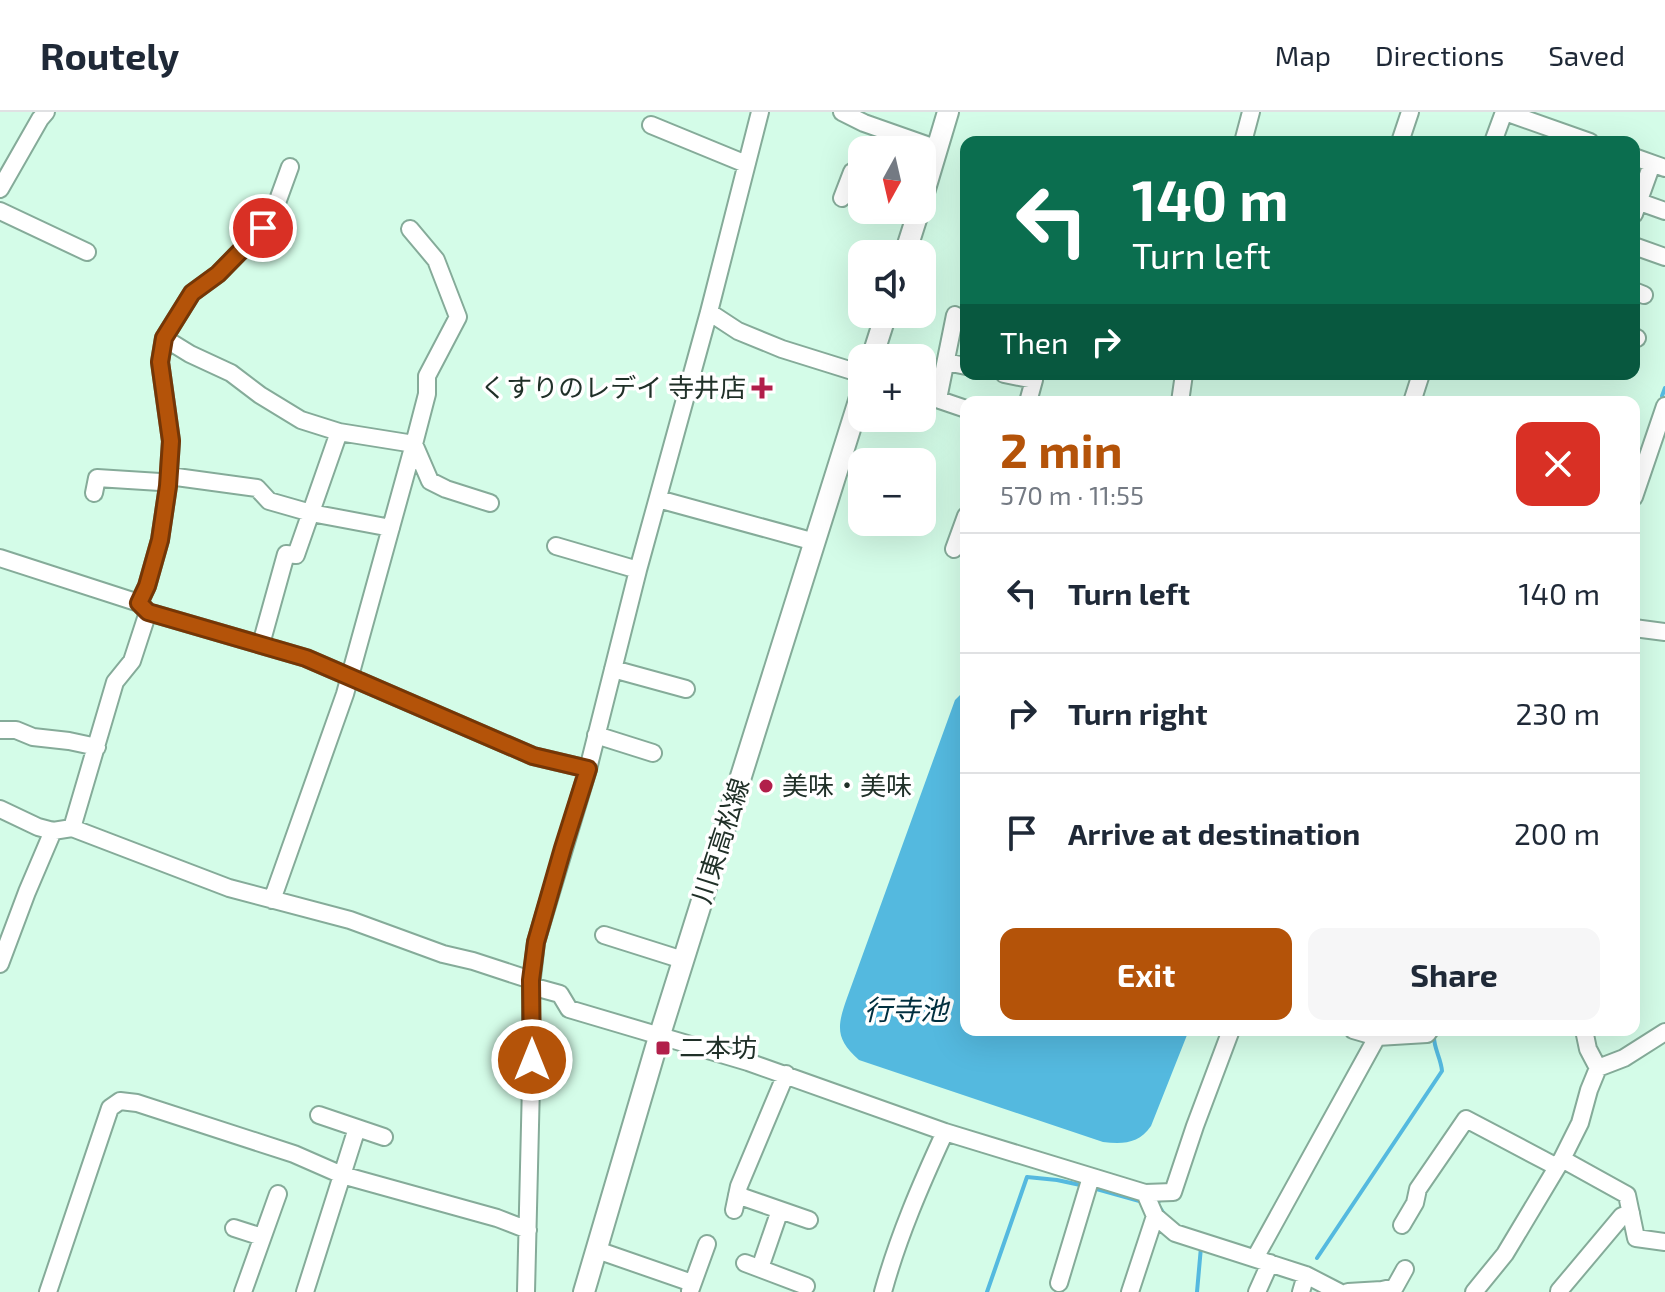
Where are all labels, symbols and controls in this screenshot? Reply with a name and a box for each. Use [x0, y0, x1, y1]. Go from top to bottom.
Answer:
text: Routely [40, 32, 179, 78]
text: Map [1275, 38, 1331, 72]
text: Directions [1375, 38, 1504, 72]
text: Saved [1548, 38, 1625, 72]
north arrow [848, 136, 936, 224]
map controls [848, 136, 936, 536]
text: 140 m [1132, 165, 1289, 232]
icon: left [1000, 168, 1104, 272]
pin [229, 194, 297, 262]
icon: arrive [241, 206, 285, 250]
text: Turn left [1132, 233, 1271, 276]
button: sound [848, 240, 936, 328]
icon: right [1084, 320, 1128, 364]
text: Then [1000, 324, 1068, 360]
button: + [848, 344, 936, 432]
place label: くすりのレデイ 寺井店 [480, 371, 746, 402]
marker: くすりのレデイ 寺井店 [753, 379, 771, 397]
text: 2 min [1000, 420, 1123, 478]
button: close [1516, 422, 1600, 506]
button: − [848, 448, 936, 536]
text: 570 m · 11:55 [1000, 479, 1144, 510]
icon: left [1000, 571, 1044, 615]
text: Turn left [1068, 575, 1190, 611]
text: 140 m [1519, 575, 1600, 611]
icon: right [1000, 691, 1044, 735]
text: Turn right [1068, 695, 1208, 731]
text: 230 m [1515, 695, 1600, 731]
place label: 美味・美味 [782, 769, 912, 800]
street label: 川東高松線 [685, 774, 754, 907]
marker: 美味・美味 [757, 777, 775, 795]
icon: arrive [1000, 811, 1044, 855]
text: Arrive at destination [1068, 815, 1360, 851]
text: 200 m [1514, 815, 1600, 851]
button: Exit [1000, 928, 1292, 1020]
button: Share [1308, 928, 1600, 1020]
water label: 行寺池 [864, 992, 951, 1026]
position arrow [490, 1018, 574, 1102]
place label: 二本坊 [679, 1031, 757, 1062]
marker: 二本坊 [654, 1039, 672, 1057]

